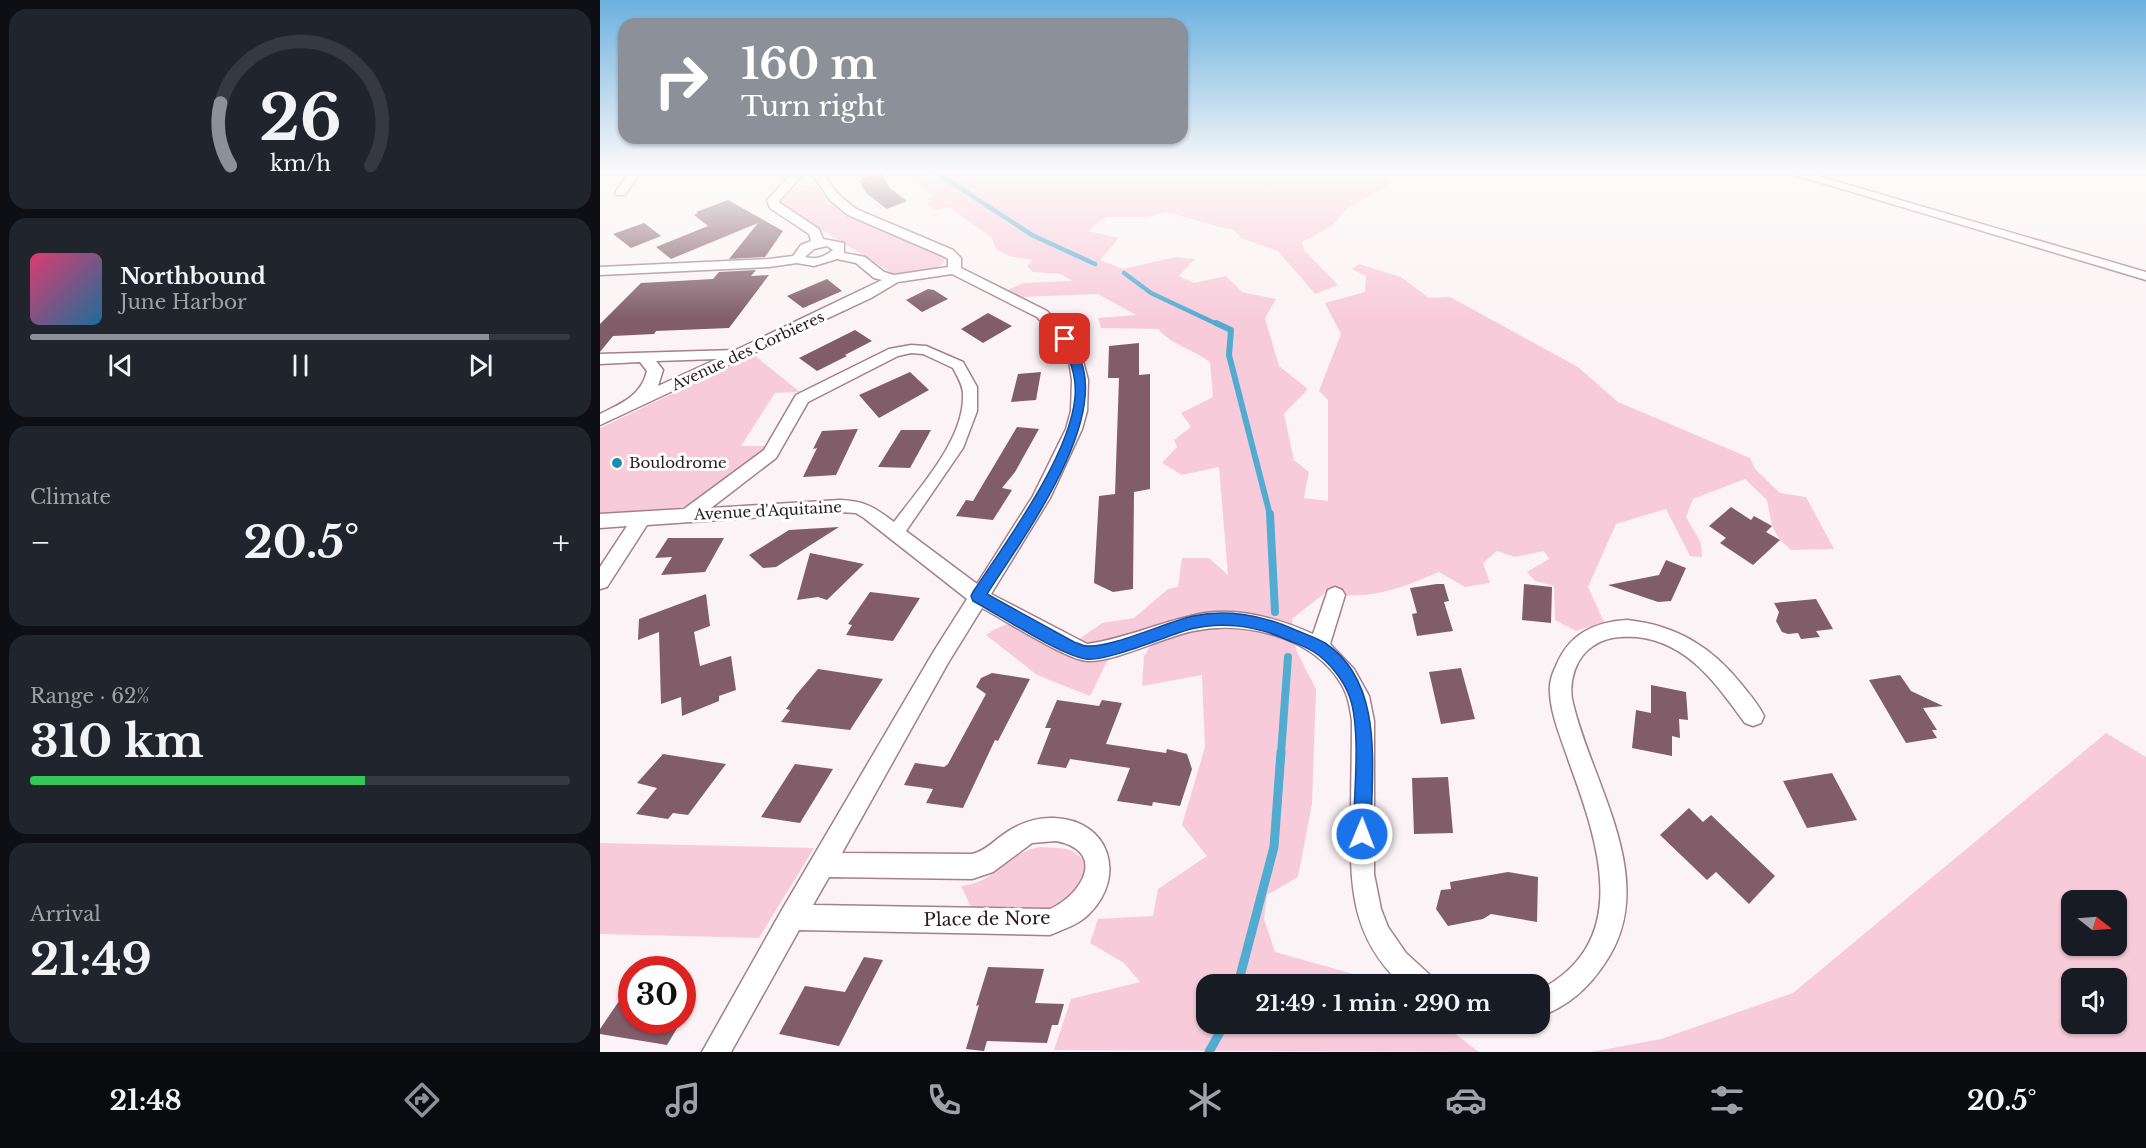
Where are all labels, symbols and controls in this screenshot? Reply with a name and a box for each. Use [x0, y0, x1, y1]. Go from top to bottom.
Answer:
text: 160 m [741, 38, 877, 90]
icon: right [642, 42, 720, 120]
text: 26 [259, 79, 341, 157]
text: Turn right [741, 90, 885, 123]
text: km/h [270, 150, 331, 177]
text: Northbound [120, 263, 266, 290]
text: June Harbor [120, 290, 247, 314]
street label: Avenue des Corbieres [668, 307, 827, 395]
pin [1039, 313, 1090, 364]
icon: arrive [1048, 322, 1081, 355]
icon: previous [104, 349, 137, 382]
icon: pause [284, 349, 317, 382]
icon: next [464, 349, 497, 382]
place label: Boulodrome [629, 453, 727, 472]
marker: Boulodrome [610, 456, 624, 470]
text: Climate [30, 485, 111, 509]
street label: Avenue d'Aquitaine [693, 497, 842, 524]
text: 20.5° [243, 514, 359, 570]
text: − [30, 522, 51, 563]
text: + [552, 522, 570, 563]
text: Range · 62% [30, 684, 150, 708]
text: 310 km [30, 713, 204, 769]
position arrow [1330, 802, 1394, 866]
north arrow [2061, 890, 2127, 956]
map controls [2061, 890, 2127, 1034]
text: Arrival [30, 902, 101, 926]
street label: Place de Nore [923, 907, 1051, 931]
text: 21:49 [30, 931, 152, 987]
speed limit sign: 30 [618, 956, 696, 1034]
button: sound [2061, 968, 2127, 1034]
text: 21:49 · 1 min · 290 m [1255, 990, 1491, 1017]
icon: directions [401, 1079, 443, 1121]
icon: music [662, 1079, 704, 1121]
icon: phone [923, 1079, 965, 1121]
icon: climate [1184, 1079, 1226, 1121]
icon: car [1445, 1079, 1487, 1121]
icon: filters [1706, 1079, 1748, 1121]
text: 21:48 [110, 1084, 182, 1117]
text: 20.5° [1967, 1084, 2036, 1117]

